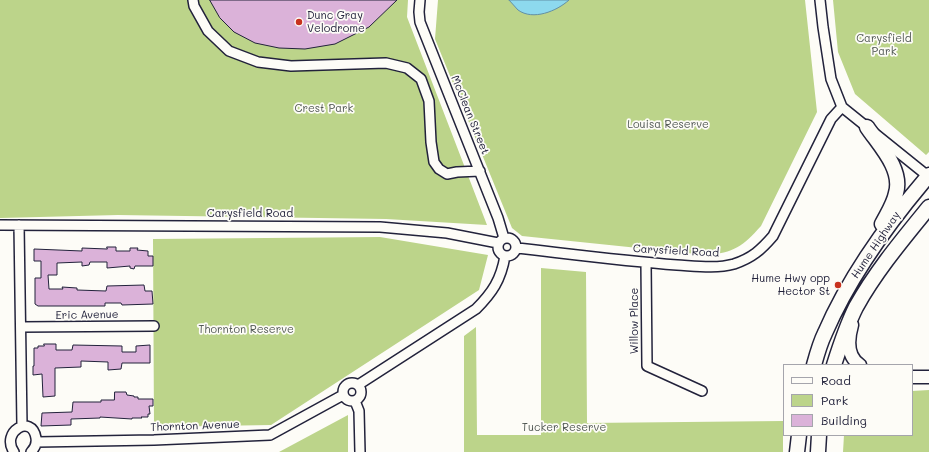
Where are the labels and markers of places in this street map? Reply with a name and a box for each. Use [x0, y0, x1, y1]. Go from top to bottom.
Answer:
place label: Dunc Gray Velodrome [307, 9, 365, 35]
marker: Dunc Gray Velodrome [294, 17, 304, 27]
place label: Hume Hwy opp Hector St [751, 272, 830, 298]
marker: Hume Hwy opp Hector St [833, 280, 843, 290]

